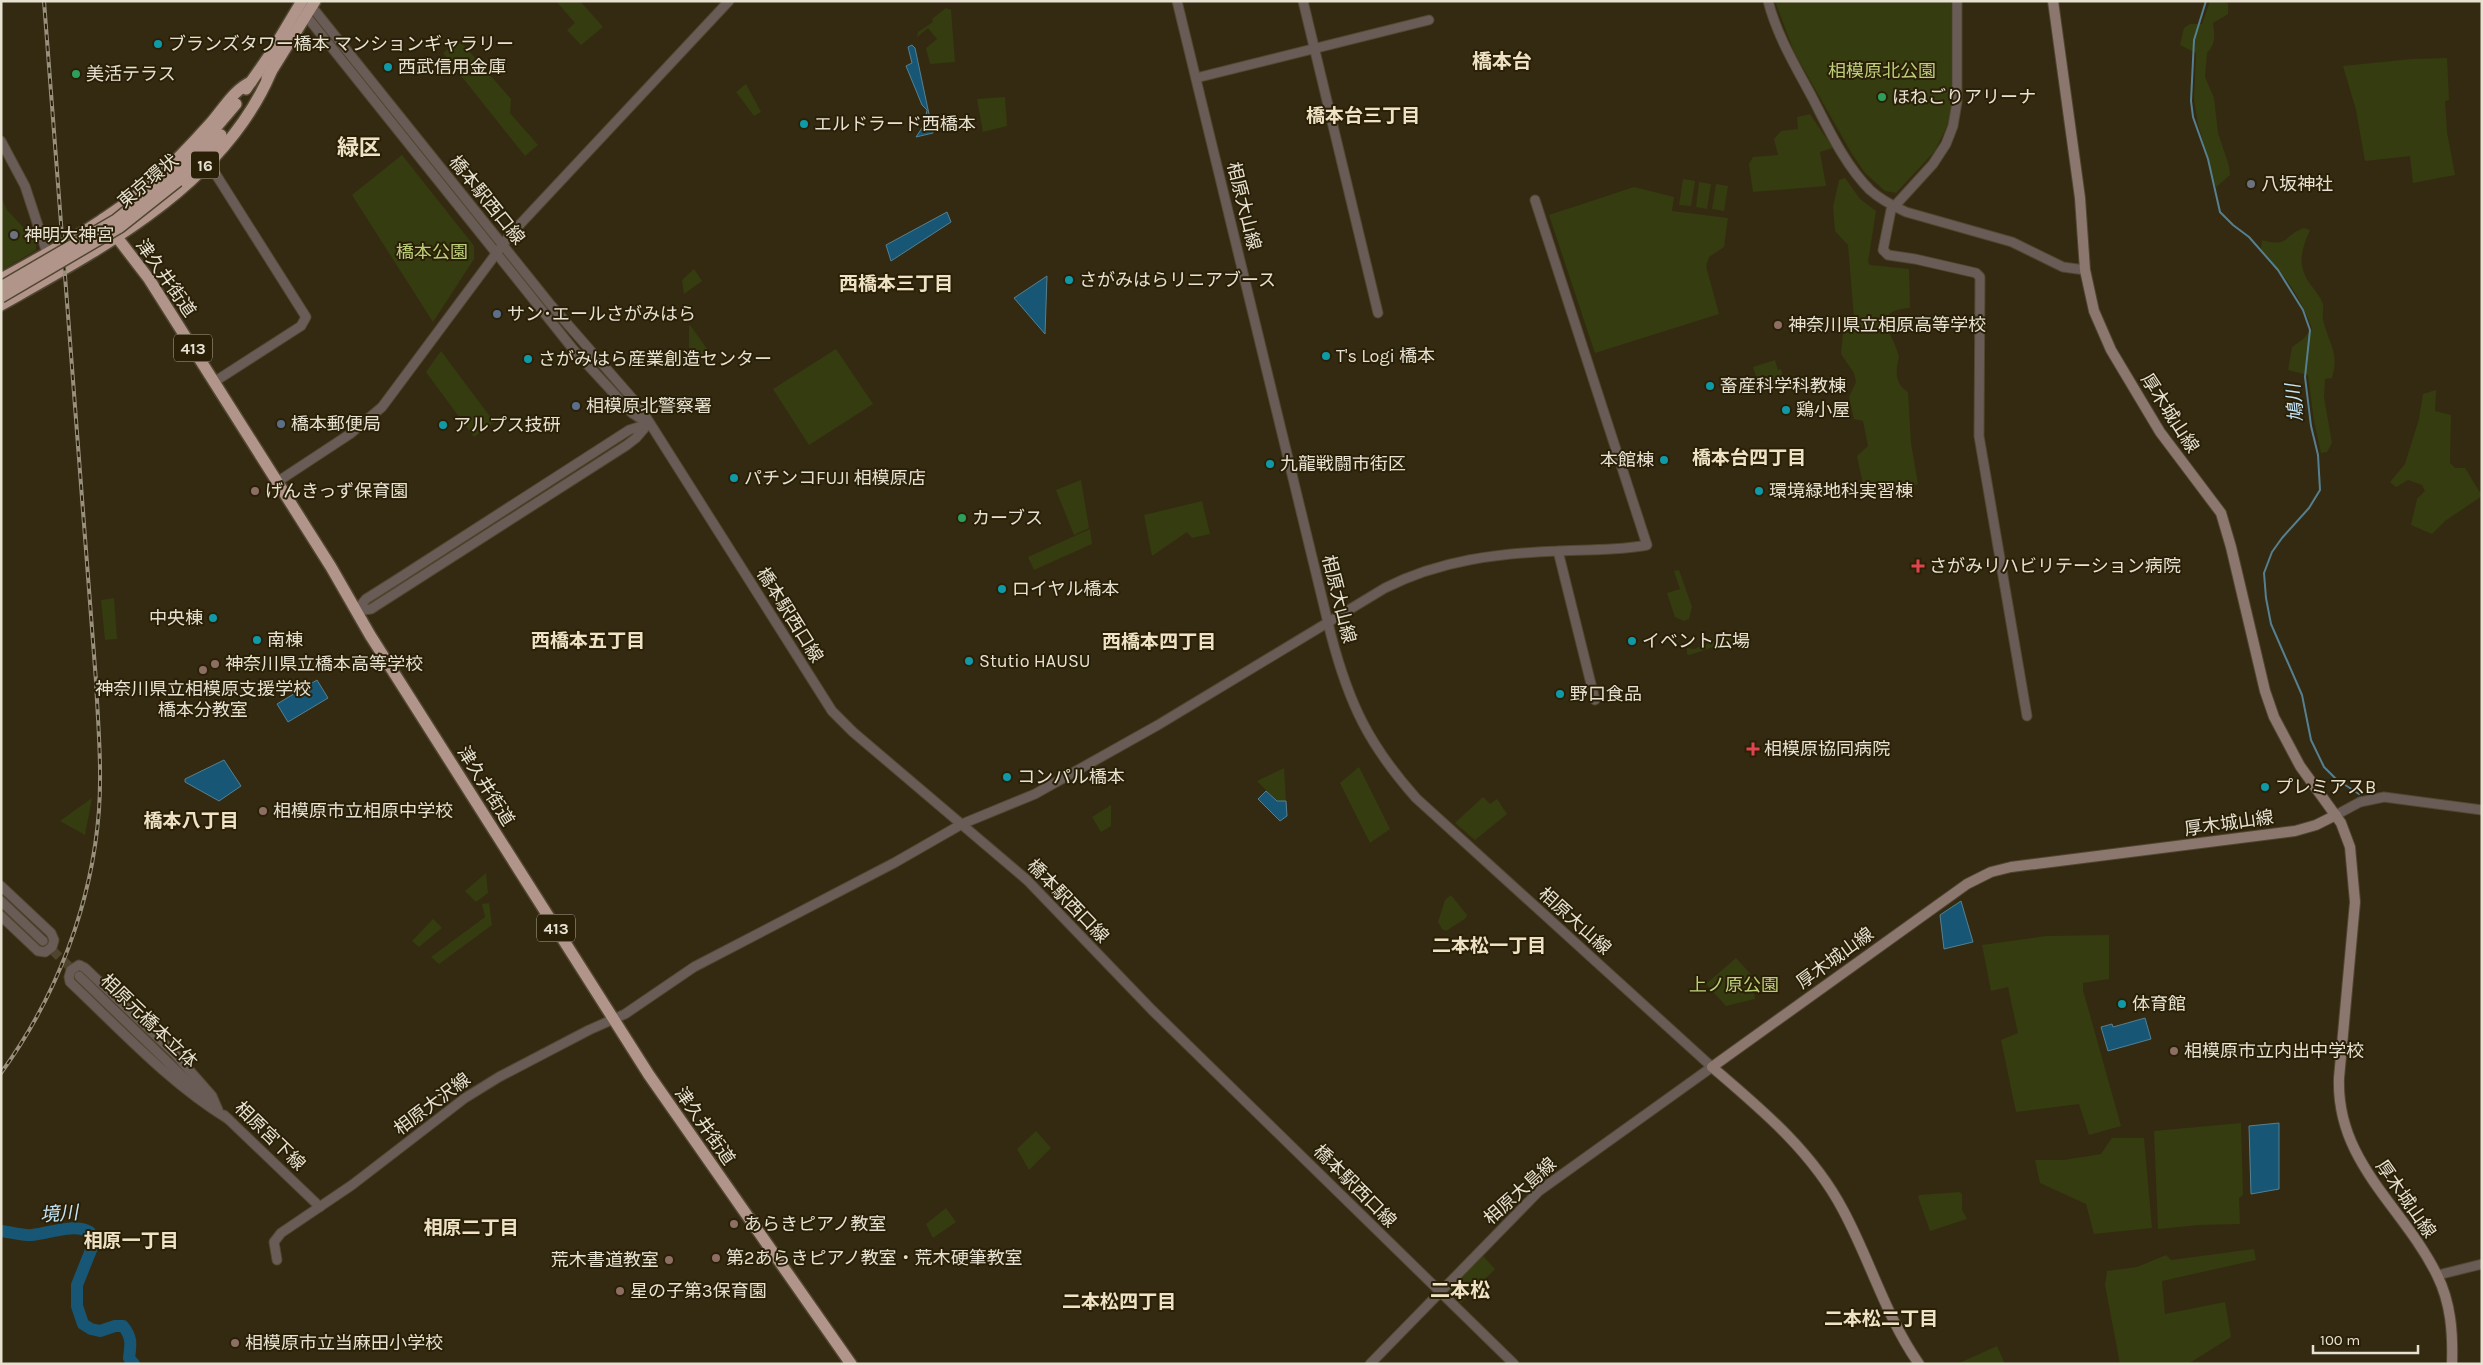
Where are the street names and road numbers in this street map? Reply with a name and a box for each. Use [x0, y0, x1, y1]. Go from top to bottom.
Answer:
street label: 東京環状 [113, 149, 183, 213]
street label: 橋本駅西口線 [444, 151, 530, 249]
road number: 16 [191, 152, 219, 178]
street label: 相原大山線 [1222, 160, 1266, 252]
street label: 津久井街道 [131, 235, 201, 321]
road number: 413 [174, 334, 212, 362]
street label: 厚木城山線 [2136, 369, 2204, 457]
street label: 相原大山線 [1317, 553, 1361, 645]
street label: 橋本駅西口線 [752, 563, 828, 667]
street label: 津久井街道 [453, 742, 519, 830]
street label: 厚木城山線 [2183, 806, 2275, 840]
street label: 橋本駅西口線 [1023, 855, 1113, 947]
street label: 相原大山線 [1534, 883, 1616, 959]
road number: 413 [537, 914, 575, 941]
street label: 厚木城山線 [1792, 923, 1878, 993]
street label: 相原元橋本立体 [96, 969, 202, 1073]
street label: 相原大沢線 [389, 1068, 475, 1140]
street label: 津久井街道 [670, 1083, 740, 1169]
street label: 相原宮下線 [230, 1097, 310, 1175]
street label: 橋本駅西口線 [1309, 1140, 1401, 1232]
street label: 相原大島線 [1479, 1153, 1561, 1229]
street label: 厚木城山線 [2371, 1156, 2441, 1242]

